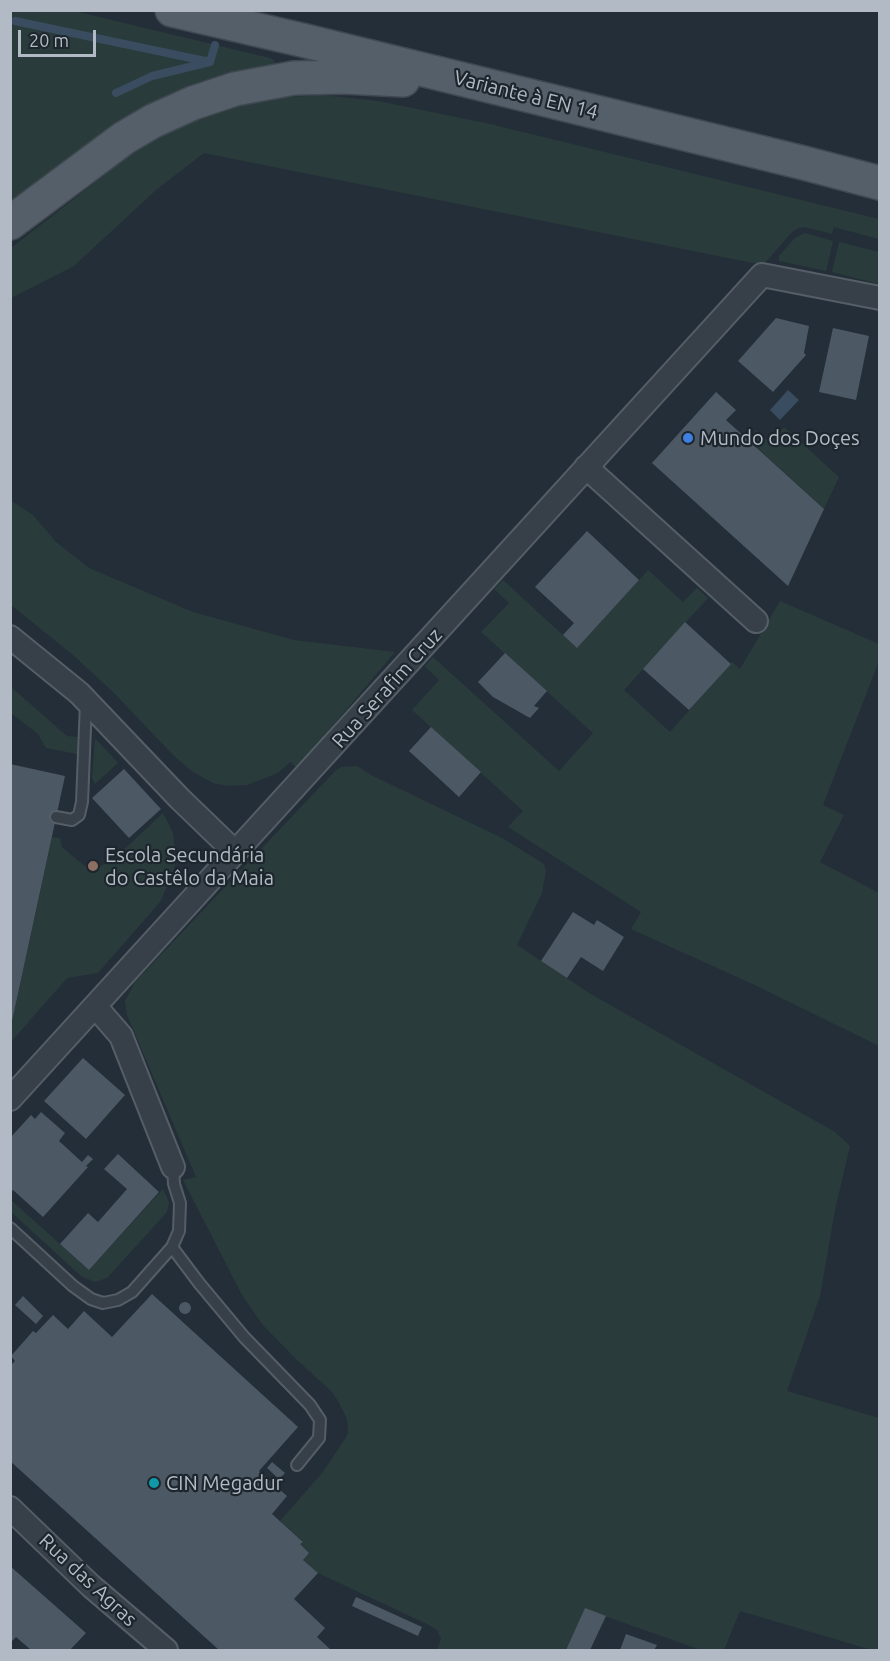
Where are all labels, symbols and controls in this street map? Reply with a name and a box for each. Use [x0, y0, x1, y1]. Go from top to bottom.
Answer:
scale bar [21, 18, 99, 56]
text: 20 m [29, 30, 69, 50]
street label: Variante à EN 14 [451, 65, 601, 125]
place label: Mundo dos Doçes [700, 426, 860, 450]
marker: Mundo dos Doçes [681, 431, 695, 445]
street label: Rua Serafim Cruz [327, 623, 447, 753]
place label: Escola Secundária do Castêlo da Maia [105, 843, 274, 890]
marker: Escola Secundária do Castêlo da Maia [86, 859, 100, 873]
place label: CIN Megadur [166, 1471, 283, 1495]
marker: CIN Megadur [147, 1476, 161, 1490]
street label: Rua das Agras [34, 1529, 142, 1631]

